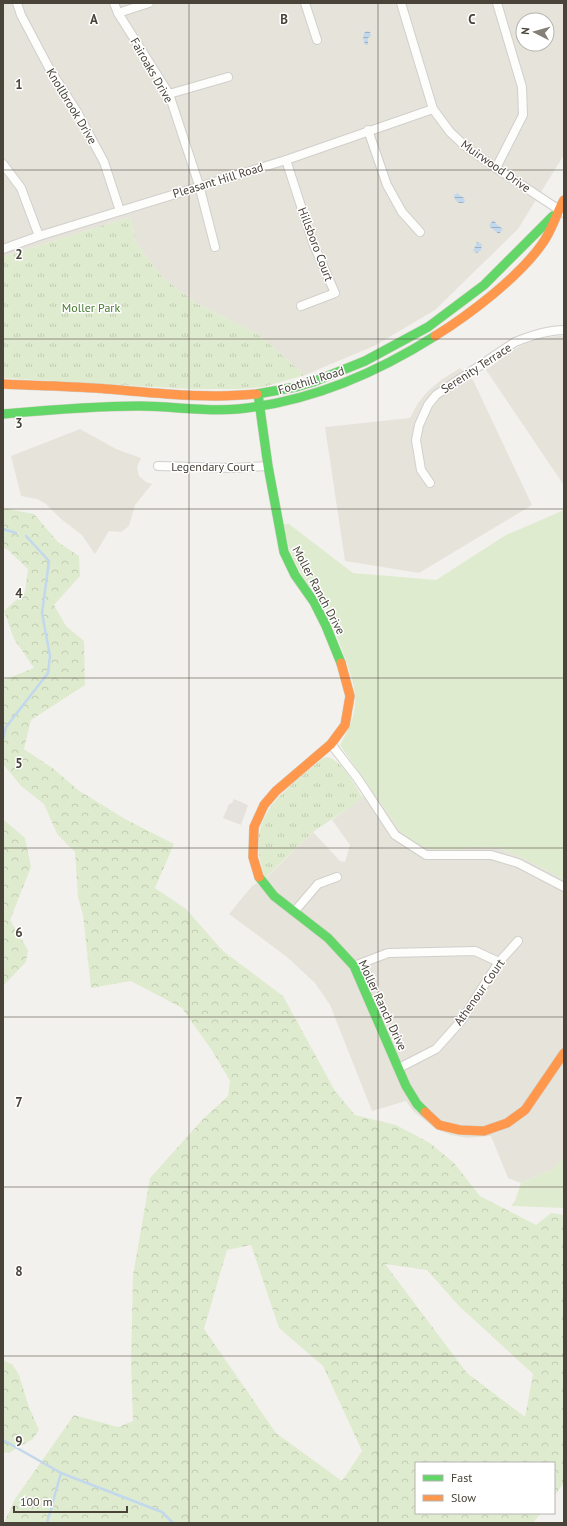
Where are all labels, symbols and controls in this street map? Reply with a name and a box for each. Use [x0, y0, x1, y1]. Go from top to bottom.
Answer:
text: A [90, 11, 98, 28]
text: B [280, 11, 288, 28]
text: C [468, 11, 476, 28]
north arrow [515, 12, 555, 52]
text: N [518, 27, 532, 35]
street label: Fairoaks Drive [127, 35, 177, 105]
street label: Knollbrook Drive [43, 65, 101, 147]
text: 1 [15, 76, 23, 93]
street label: Muirwood Drive [458, 137, 534, 195]
street label: Pleasant Hill Road [171, 159, 265, 201]
street label: Hillsboro Court [295, 205, 337, 283]
text: 2 [15, 246, 23, 263]
park label: Moller Park [62, 300, 120, 315]
street label: Serenity Terrace [438, 340, 514, 396]
street label: Foothill Road [276, 363, 346, 397]
text: 3 [15, 415, 23, 432]
street label: Legendary Court [171, 459, 255, 474]
street label: Moller Ranch Drive [289, 543, 349, 637]
text: 4 [15, 585, 23, 602]
text: 5 [15, 755, 23, 772]
text: 6 [15, 924, 23, 941]
street label: Athenour Court [450, 956, 508, 1028]
street label: Moller Ranch Drive [356, 957, 410, 1053]
text: 7 [15, 1094, 23, 1111]
text: 8 [15, 1263, 23, 1280]
text: 9 [15, 1433, 23, 1450]
legend [415, 1462, 555, 1514]
text: Fast [451, 1470, 472, 1485]
scale bar [14, 1488, 127, 1514]
text: Slow [451, 1490, 476, 1505]
text: 100 m [20, 1494, 53, 1509]

